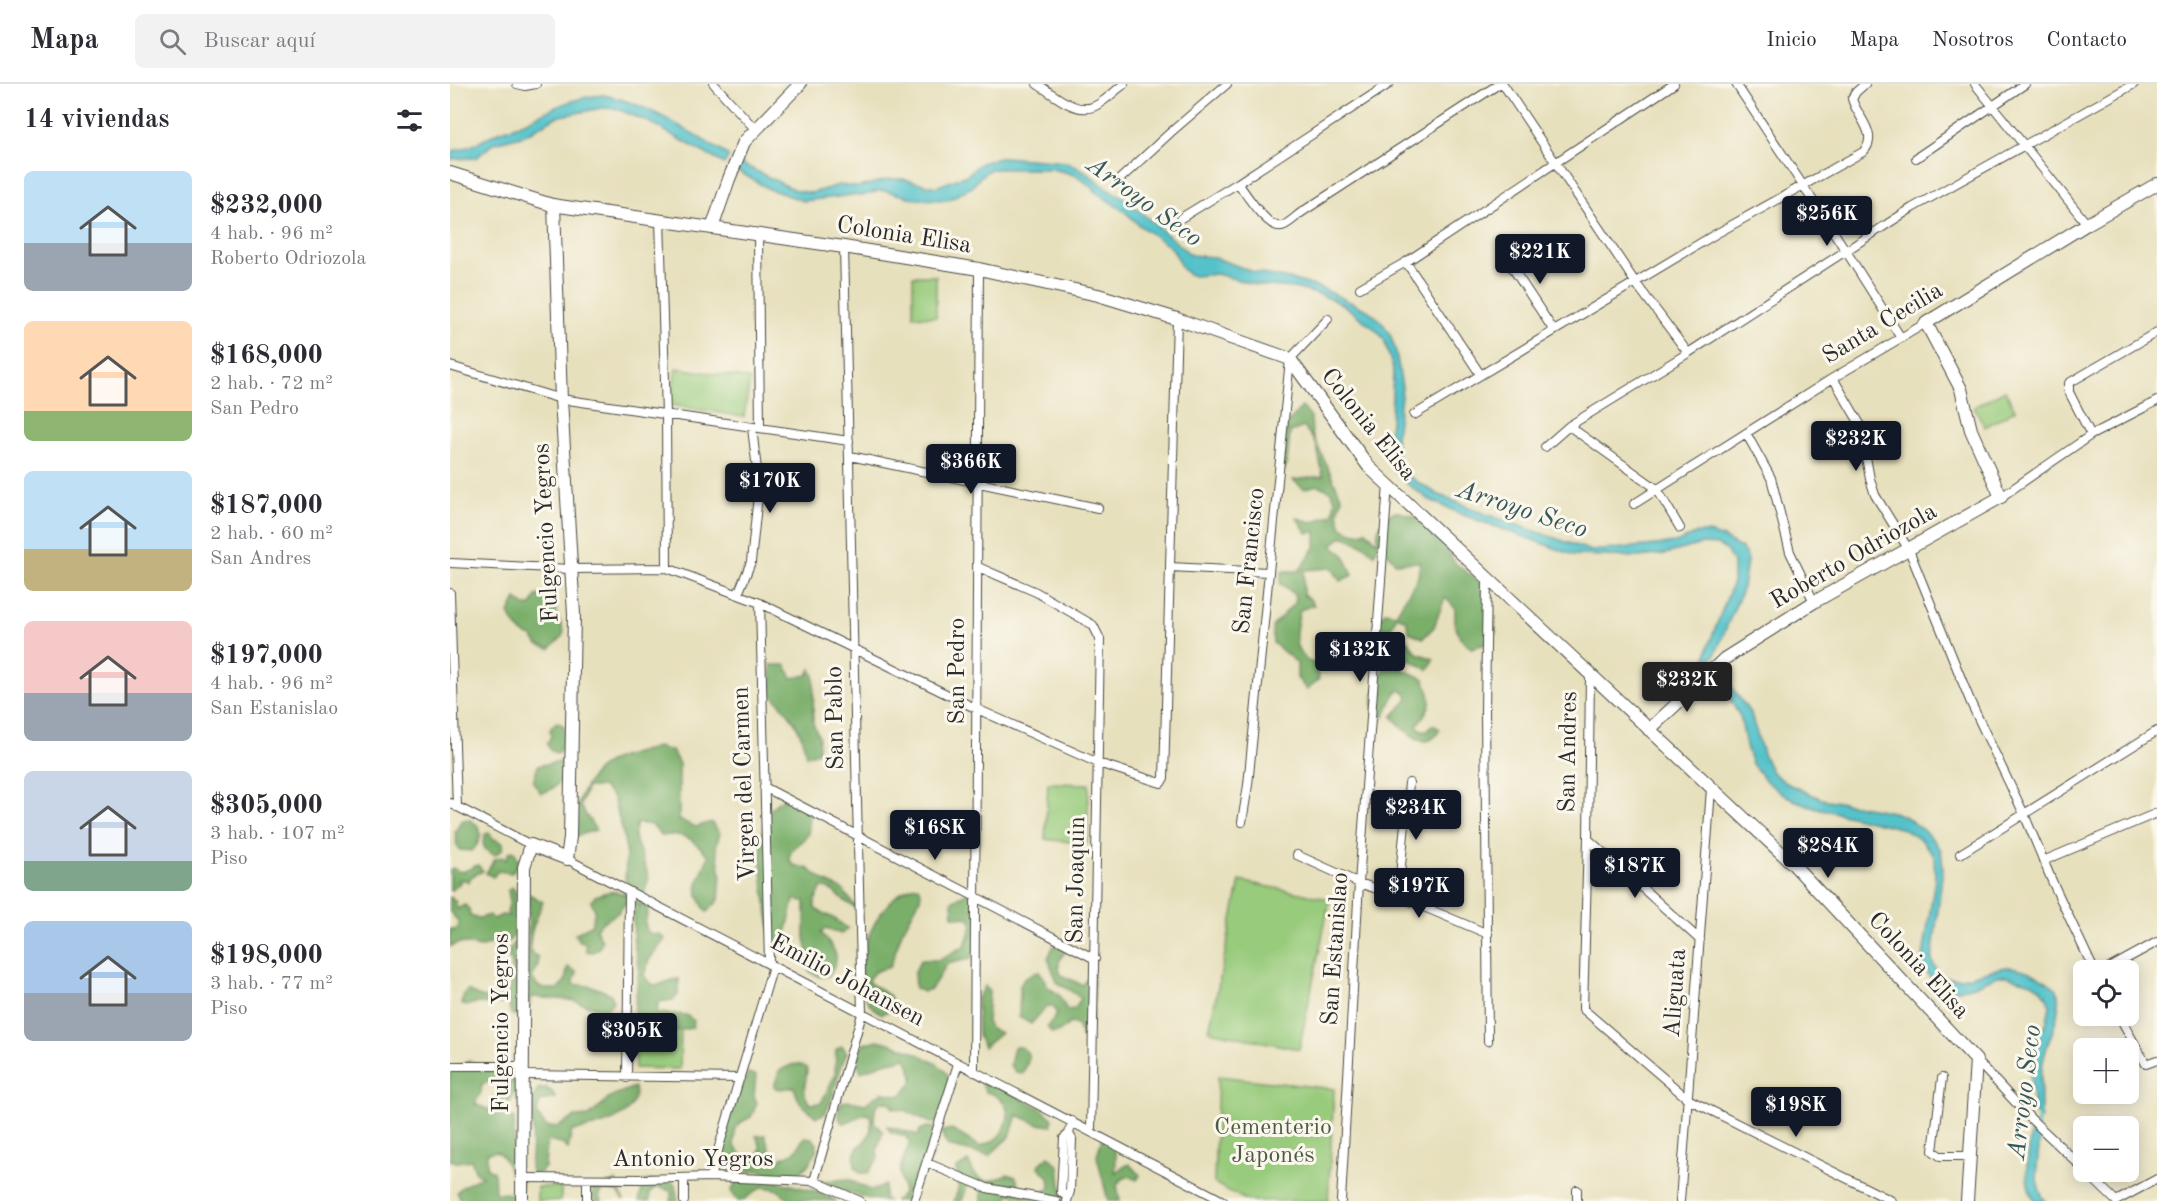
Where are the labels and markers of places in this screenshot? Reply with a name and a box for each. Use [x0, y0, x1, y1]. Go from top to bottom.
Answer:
pin: $256K [1785, 196, 1869, 247]
pin: $221K [1498, 234, 1582, 285]
pin: $232K [1814, 421, 1898, 472]
pin: $366K [929, 444, 1013, 495]
pin: $170K [728, 463, 812, 514]
pin: $132K [1318, 632, 1402, 683]
pin: $232K [1645, 662, 1729, 713]
pin: $234K [1374, 790, 1458, 841]
pin: $168K [893, 810, 977, 861]
pin: $284K [1786, 828, 1870, 879]
pin: $187K [1593, 848, 1677, 899]
pin: $197K [1377, 868, 1461, 919]
pin: $305K [590, 1013, 674, 1064]
pin: $198K [1754, 1087, 1838, 1138]

